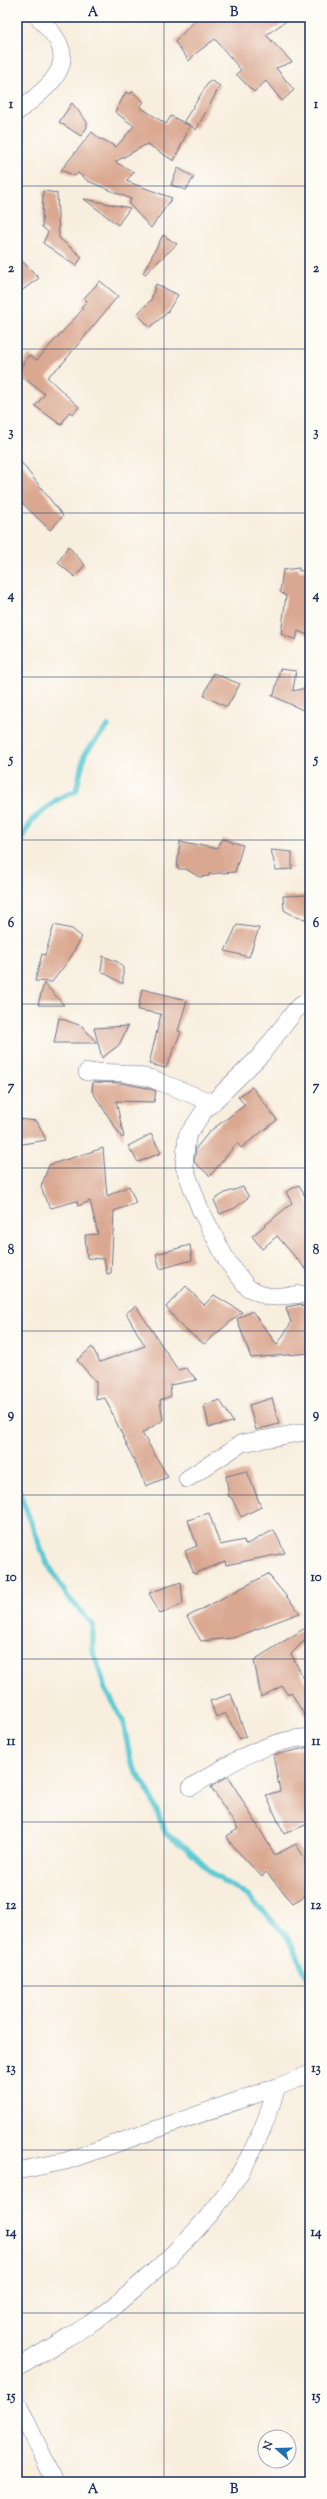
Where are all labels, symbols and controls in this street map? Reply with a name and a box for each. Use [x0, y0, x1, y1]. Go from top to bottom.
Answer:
text: A [88, 4, 99, 22]
text: B [230, 4, 239, 22]
text: 1 [9, 96, 14, 114]
text: 1 [314, 96, 319, 114]
text: 2 [8, 260, 15, 278]
text: 2 [313, 260, 320, 278]
text: 3 [8, 424, 14, 442]
text: 3 [313, 424, 319, 442]
text: 4 [7, 587, 15, 605]
text: 4 [312, 587, 320, 605]
text: 5 [8, 751, 14, 769]
text: 5 [313, 751, 319, 769]
text: 6 [8, 915, 15, 933]
text: 6 [313, 915, 320, 933]
text: 7 [8, 1078, 15, 1096]
text: 7 [313, 1078, 320, 1096]
text: 8 [8, 1242, 15, 1260]
text: 8 [313, 1242, 320, 1260]
text: 9 [8, 1406, 15, 1424]
text: 9 [313, 1406, 320, 1424]
text: 10 [5, 1569, 17, 1587]
text: 10 [310, 1569, 322, 1587]
text: 11 [7, 1733, 16, 1751]
text: 11 [312, 1733, 321, 1751]
text: 12 [6, 1897, 17, 1915]
text: 12 [311, 1897, 322, 1915]
text: 13 [6, 2060, 16, 2078]
text: 13 [311, 2060, 321, 2078]
text: 14 [6, 2224, 17, 2242]
text: 14 [311, 2224, 322, 2242]
text: 15 [7, 2388, 16, 2406]
text: 15 [312, 2388, 321, 2406]
north arrow [257, 2429, 297, 2469]
text: N [259, 2439, 278, 2454]
text: A [88, 2481, 99, 2499]
text: B [230, 2481, 239, 2499]

